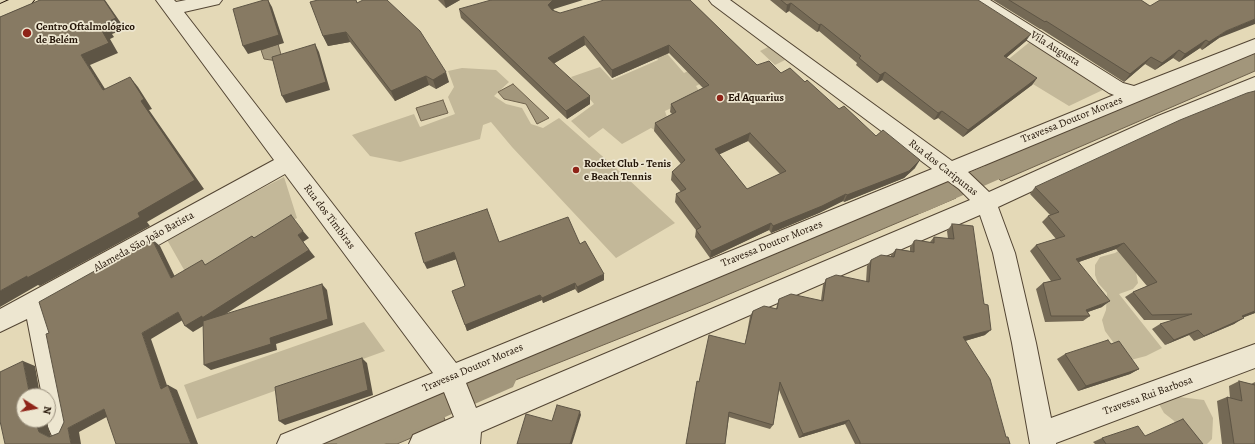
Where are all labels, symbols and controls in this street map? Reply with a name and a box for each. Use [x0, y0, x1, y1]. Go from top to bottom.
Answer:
place label: Centro Oftalmológico de Belém [36, 20, 135, 46]
marker: Centro Oftalmológico de Belém [21, 27, 33, 39]
street label: Vila Augusta [1028, 29, 1082, 69]
place label: Ed Aquarius [728, 91, 784, 105]
marker: Ed Aquarius [715, 93, 725, 103]
street label: Travessa Doutor Moraes [1019, 94, 1125, 146]
street label: Rua dos Caripunas [906, 137, 980, 199]
place label: Rocket Club - Tenis e Beach Tennis [584, 157, 671, 183]
marker: Rocket Club - Tenis e Beach Tennis [571, 165, 581, 175]
street label: Rua dos Timbiras [300, 182, 358, 252]
street label: Alameda São João Batista [92, 209, 196, 275]
street label: Travessa Doutor Moraes [719, 218, 825, 270]
street label: Travessa Doutor Moraes [421, 341, 525, 395]
street label: Travessa Rui Barbosa [1101, 374, 1195, 418]
north arrow [16, 388, 56, 428]
text: N [39, 405, 55, 416]

